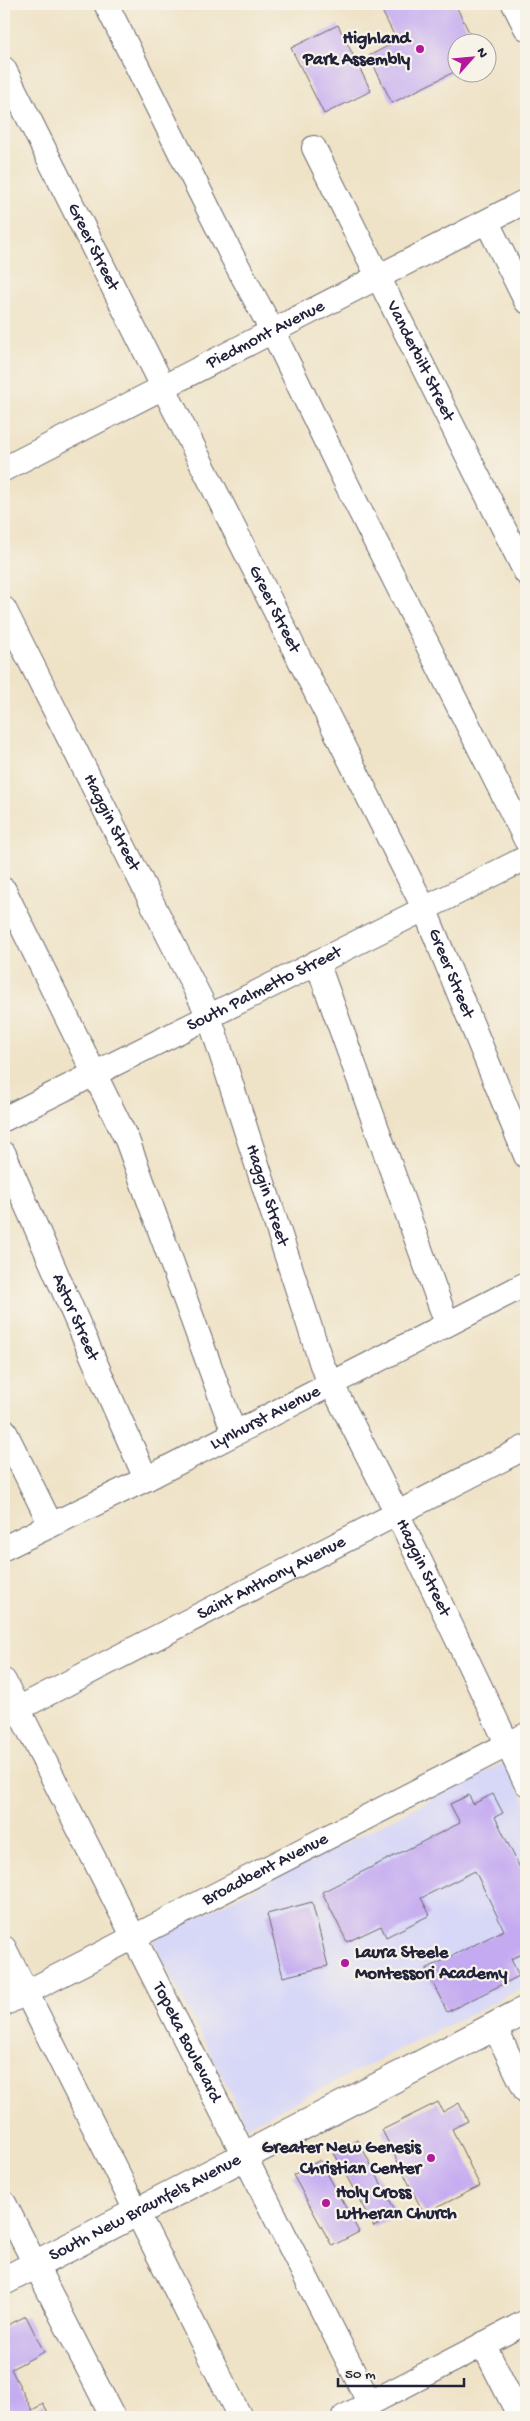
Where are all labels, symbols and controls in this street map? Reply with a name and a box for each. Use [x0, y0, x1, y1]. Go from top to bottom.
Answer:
place label: Highland Park Assembly [302, 29, 412, 71]
north arrow [448, 32, 498, 82]
marker: Highland Park Assembly [414, 43, 426, 55]
text: N [472, 45, 491, 61]
street label: Greer Street [62, 200, 124, 296]
street label: Piedmont Avenue [202, 295, 329, 374]
street label: Vanderbilt Street [381, 296, 460, 426]
street label: Greer Street [244, 562, 306, 658]
street label: Haggin Street [78, 771, 145, 876]
street label: Greer Street [423, 925, 479, 1023]
street label: South Palmetto Street [184, 941, 346, 1036]
street label: Haggin Street [241, 1142, 294, 1250]
street label: Astor Street [47, 1270, 104, 1365]
street label: Lynhurst Avenue [207, 1380, 325, 1455]
street label: Haggin Street [391, 1515, 456, 1621]
street label: Saint Anthony Avenue [194, 1531, 350, 1625]
street label: Broadbent Avenue [198, 1828, 332, 1911]
place label: Laura Steele Montessori Academy [355, 1943, 507, 1985]
marker: Laura Steele Montessori Academy [339, 1957, 351, 1969]
street label: Topeka Boulevard [147, 1978, 227, 2107]
place label: Greater New Genesis Christian Center [262, 2138, 424, 2180]
street label: South New Braunfels Avenue [46, 2149, 245, 2266]
marker: Greater New Genesis Christian Center [425, 2152, 437, 2164]
place label: Holy Cross Lutheran Church [336, 2183, 457, 2225]
marker: Holy Cross Lutheran Church [320, 2197, 332, 2209]
scale bar [338, 2356, 464, 2388]
text: 50 m [345, 2366, 376, 2384]

